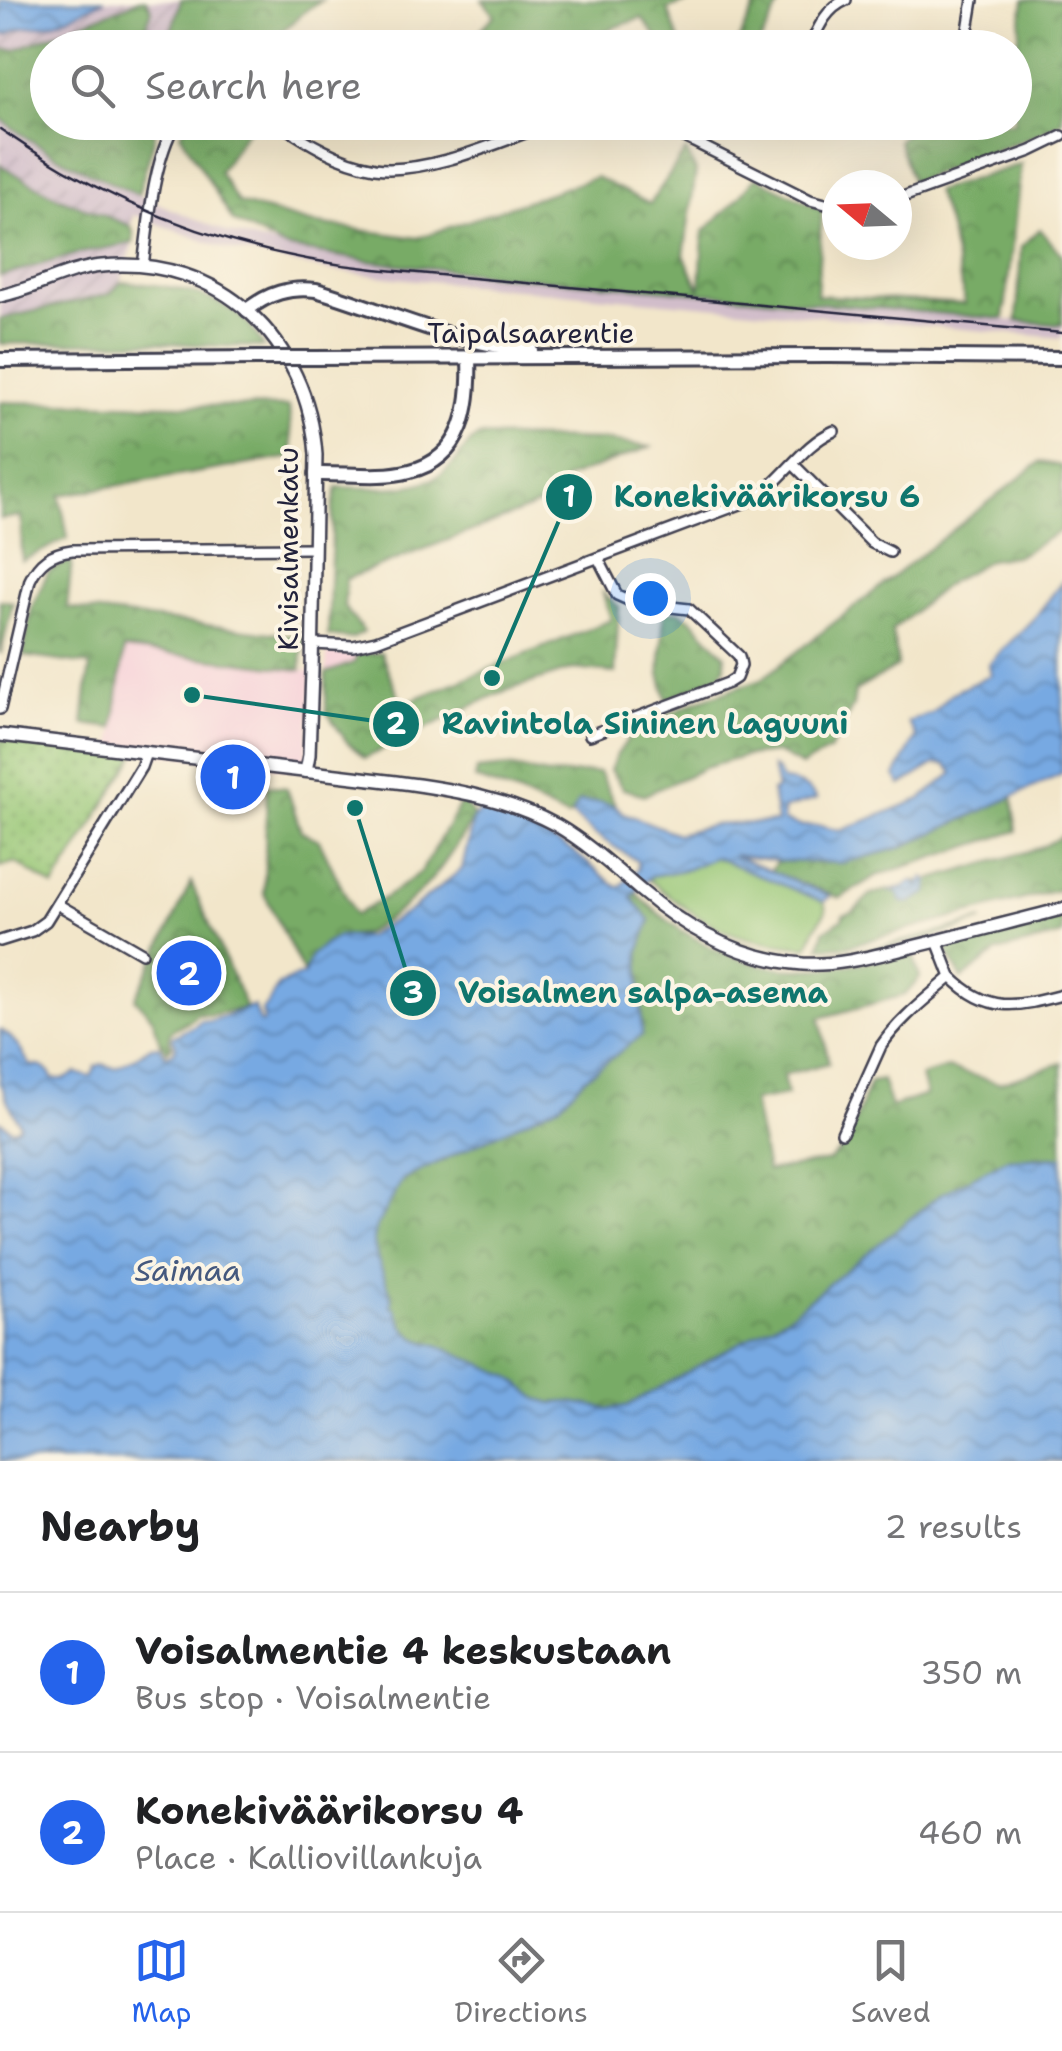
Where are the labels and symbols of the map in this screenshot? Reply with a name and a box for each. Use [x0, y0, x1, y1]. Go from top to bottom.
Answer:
north arrow [822, 170, 912, 260]
street label: Taipalsaarentie [427, 314, 635, 352]
street label: Kivisalmenkatu [269, 447, 307, 651]
callout: Konekiväärikorsu 6 [544, 467, 941, 527]
text: 1 [562, 476, 576, 517]
text: Konekiväärikorsu 6 [614, 476, 920, 517]
your location [625, 573, 676, 624]
callout: Ravintola Sininen Laguuni [371, 694, 868, 754]
text: 2 [386, 703, 407, 744]
text: Ravintola Sininen Laguuni [442, 703, 848, 744]
pin: 1 [200, 740, 266, 814]
pin: 2 [156, 936, 222, 1010]
callout: Voisalmen salpa-asema [388, 963, 848, 1023]
text: 3 [403, 972, 424, 1013]
text: Voisalmen salpa-asema [458, 972, 829, 1013]
water label: Saimaa [135, 1250, 241, 1291]

